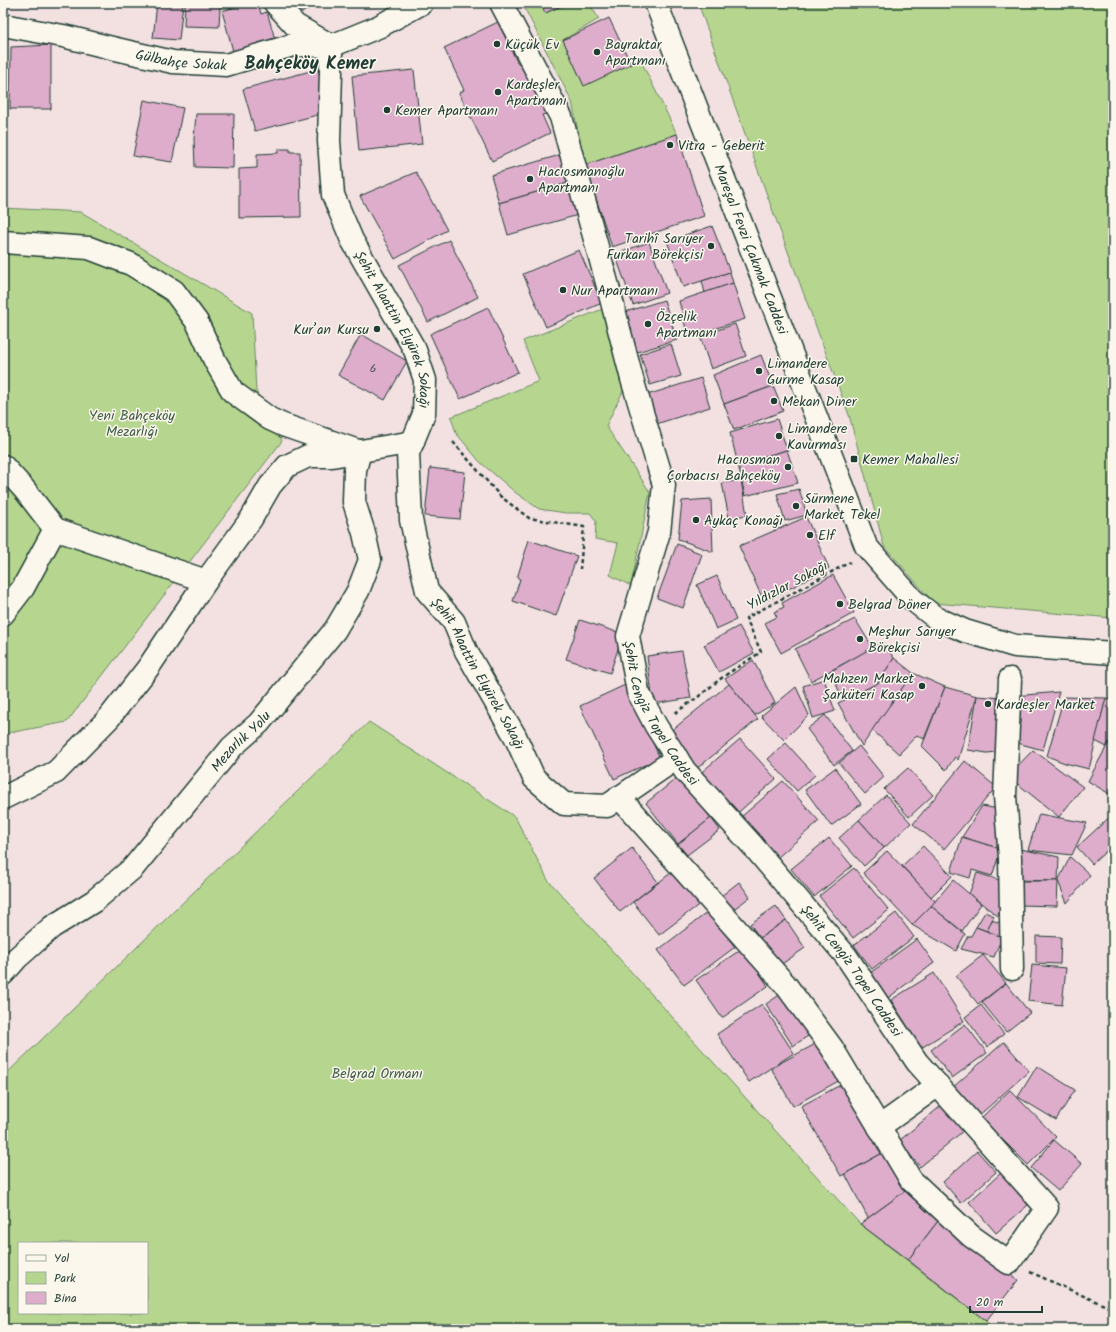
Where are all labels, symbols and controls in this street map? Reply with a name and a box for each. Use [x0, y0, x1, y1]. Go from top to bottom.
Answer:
place label: Küçük Ev [505, 34, 559, 56]
place label: Bayraktar Apartmanı [605, 34, 666, 72]
marker: Küçük Ev [492, 39, 502, 49]
street label: Gülbahçe Sokak [133, 44, 228, 77]
marker: Bayraktar Apartmanı [592, 47, 602, 57]
district label: Bahçeköy Kemer [244, 50, 377, 79]
place label: Kardeşler Apartmanı [506, 74, 567, 112]
marker: Kardeşler Apartmanı [493, 87, 503, 97]
place label: Kemer Apartmanı [395, 100, 498, 122]
marker: Kemer Apartmanı [382, 105, 392, 115]
place label: Vitra - Geberit [678, 135, 766, 157]
marker: Vitra - Geberit [665, 140, 675, 150]
place label: Hacıosmanoğlu Apartmanı [538, 161, 625, 199]
street label: Mareşal Fevzi Çakmak Caddesi [707, 161, 793, 339]
marker: Hacıosmanoğlu Apartmanı [525, 174, 535, 184]
place label: Tarihî Sarıyer Furkan Börekçisi [606, 228, 704, 266]
marker: Tarihî Sarıyer Furkan Börekçisi [706, 241, 716, 251]
street label: Şehit Alaattin Elyürek Sokağı [348, 247, 435, 409]
place label: Nur Apartmanı [571, 280, 658, 302]
marker: Nur Apartmanı [558, 285, 568, 295]
place label: Özçelik Apartmanı [656, 306, 717, 344]
place label: Kur’an Kursu [293, 319, 369, 341]
marker: Özçelik Apartmanı [643, 319, 653, 329]
marker: Kur’an Kursu [372, 324, 382, 334]
place label: Limandere Gurme Kasap [767, 353, 844, 391]
house number: 6 [370, 359, 376, 378]
marker: Limandere Gurme Kasap [754, 366, 764, 376]
place label: Mekan Diner [782, 391, 858, 413]
marker: Mekan Diner [769, 396, 779, 406]
park label: Yeni Bahçeköy Mezarlığı [89, 405, 175, 443]
place label: Limandere Kavurması [787, 418, 848, 456]
marker: Limandere Kavurması [774, 431, 784, 441]
place label: Hacıosman Çorbacısı Bahçeköy [667, 449, 780, 487]
place label: Kemer Mahallesi [862, 449, 959, 471]
marker: Kemer Mahallesi [849, 454, 859, 464]
marker: Hacıosman Çorbacısı Bahçeköy [783, 462, 793, 472]
place label: Sürmene Market Tekel [804, 488, 881, 526]
marker: Sürmene Market Tekel [791, 501, 801, 511]
place label: Aykaç Konağı [704, 510, 783, 532]
marker: Aykaç Konağı [691, 515, 701, 525]
place label: Elf [818, 525, 837, 547]
marker: Elf [805, 530, 815, 540]
street label: Yıldızlar Sokağı [743, 555, 832, 617]
street label: Şehit Alaattin Elyürek Sokağı [425, 593, 530, 754]
place label: Belgrad Döner [848, 594, 932, 616]
marker: Belgrad Döner [835, 599, 845, 609]
place label: Meşhur Sarıyer Börekçisi [868, 621, 957, 659]
marker: Meşhur Sarıyer Börekçisi [855, 634, 865, 644]
street label: Şehit Cengiz Topel Caddesi [617, 639, 704, 792]
place label: Mahzen Market Şarküteri Kasap [823, 668, 915, 706]
marker: Mahzen Market Şarküteri Kasap [917, 681, 927, 691]
place label: Kardeşler Market [996, 694, 1096, 716]
marker: Kardeşler Market [983, 699, 993, 709]
street label: Mezarlık Yolu [206, 706, 277, 777]
street label: Şehit Cengiz Topel Caddesi [795, 900, 908, 1042]
park label: Belgrad Ormanı [331, 1063, 423, 1085]
legend [18, 1242, 148, 1314]
text: Yol [54, 1249, 69, 1268]
text: Park [54, 1269, 76, 1288]
scale bar [970, 1288, 1042, 1314]
text: Bina [54, 1289, 77, 1308]
text: 20 m [976, 1293, 1004, 1312]

